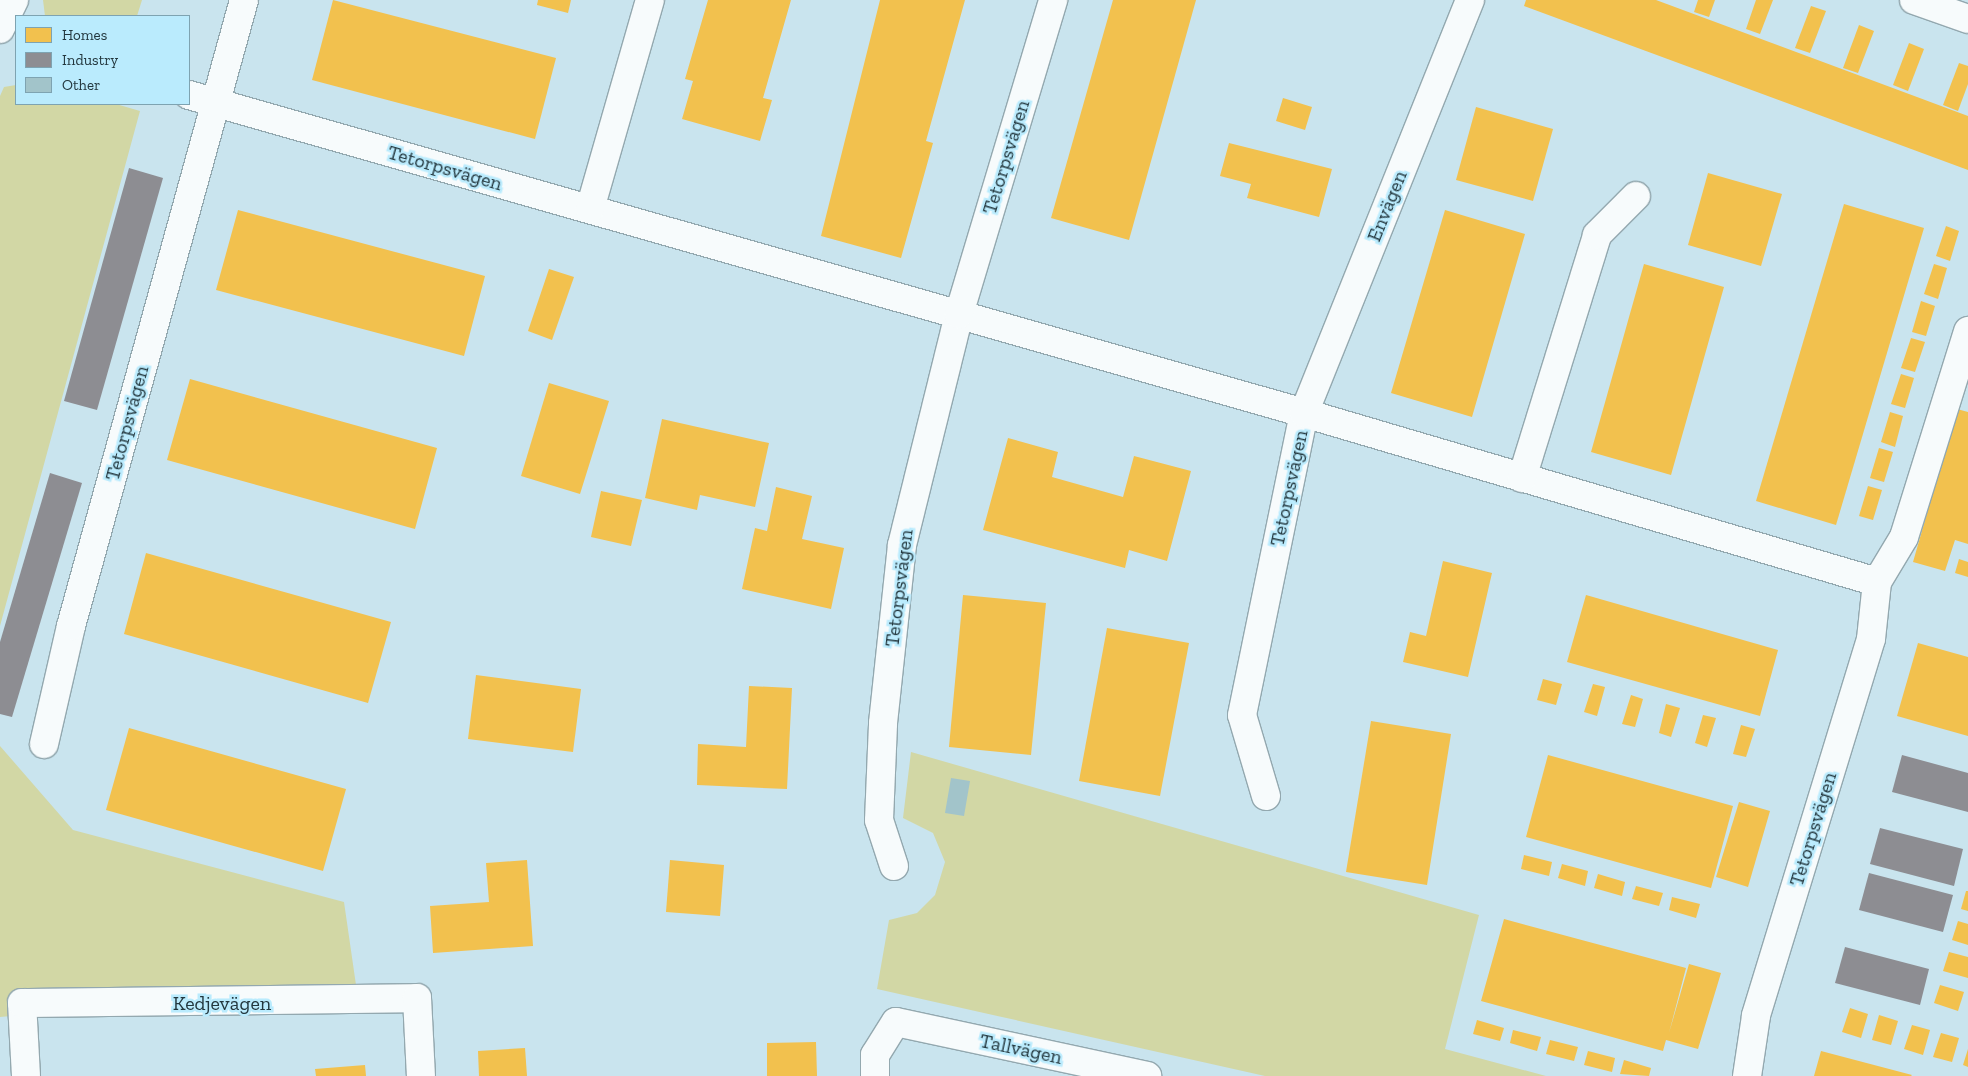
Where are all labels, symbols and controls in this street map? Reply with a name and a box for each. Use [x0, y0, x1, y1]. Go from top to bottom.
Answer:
legend [15, 15, 190, 105]
text: Homes [62, 26, 107, 44]
text: Industry [62, 51, 118, 69]
text: Other [62, 76, 100, 94]
street label: Tetorpsvägen [977, 97, 1035, 217]
street label: Tetorpsvägen [385, 140, 505, 196]
street label: Envägen [1362, 167, 1412, 245]
street label: Tetorpsvägen [100, 363, 154, 483]
street label: Tetorpsvägen [1265, 428, 1313, 548]
street label: Tetorpsvägen [880, 528, 918, 648]
street label: Tetorpsvägen [1784, 769, 1842, 889]
street label: Kedjevägen [173, 991, 271, 1015]
street label: Tallvägen [978, 1029, 1064, 1069]

